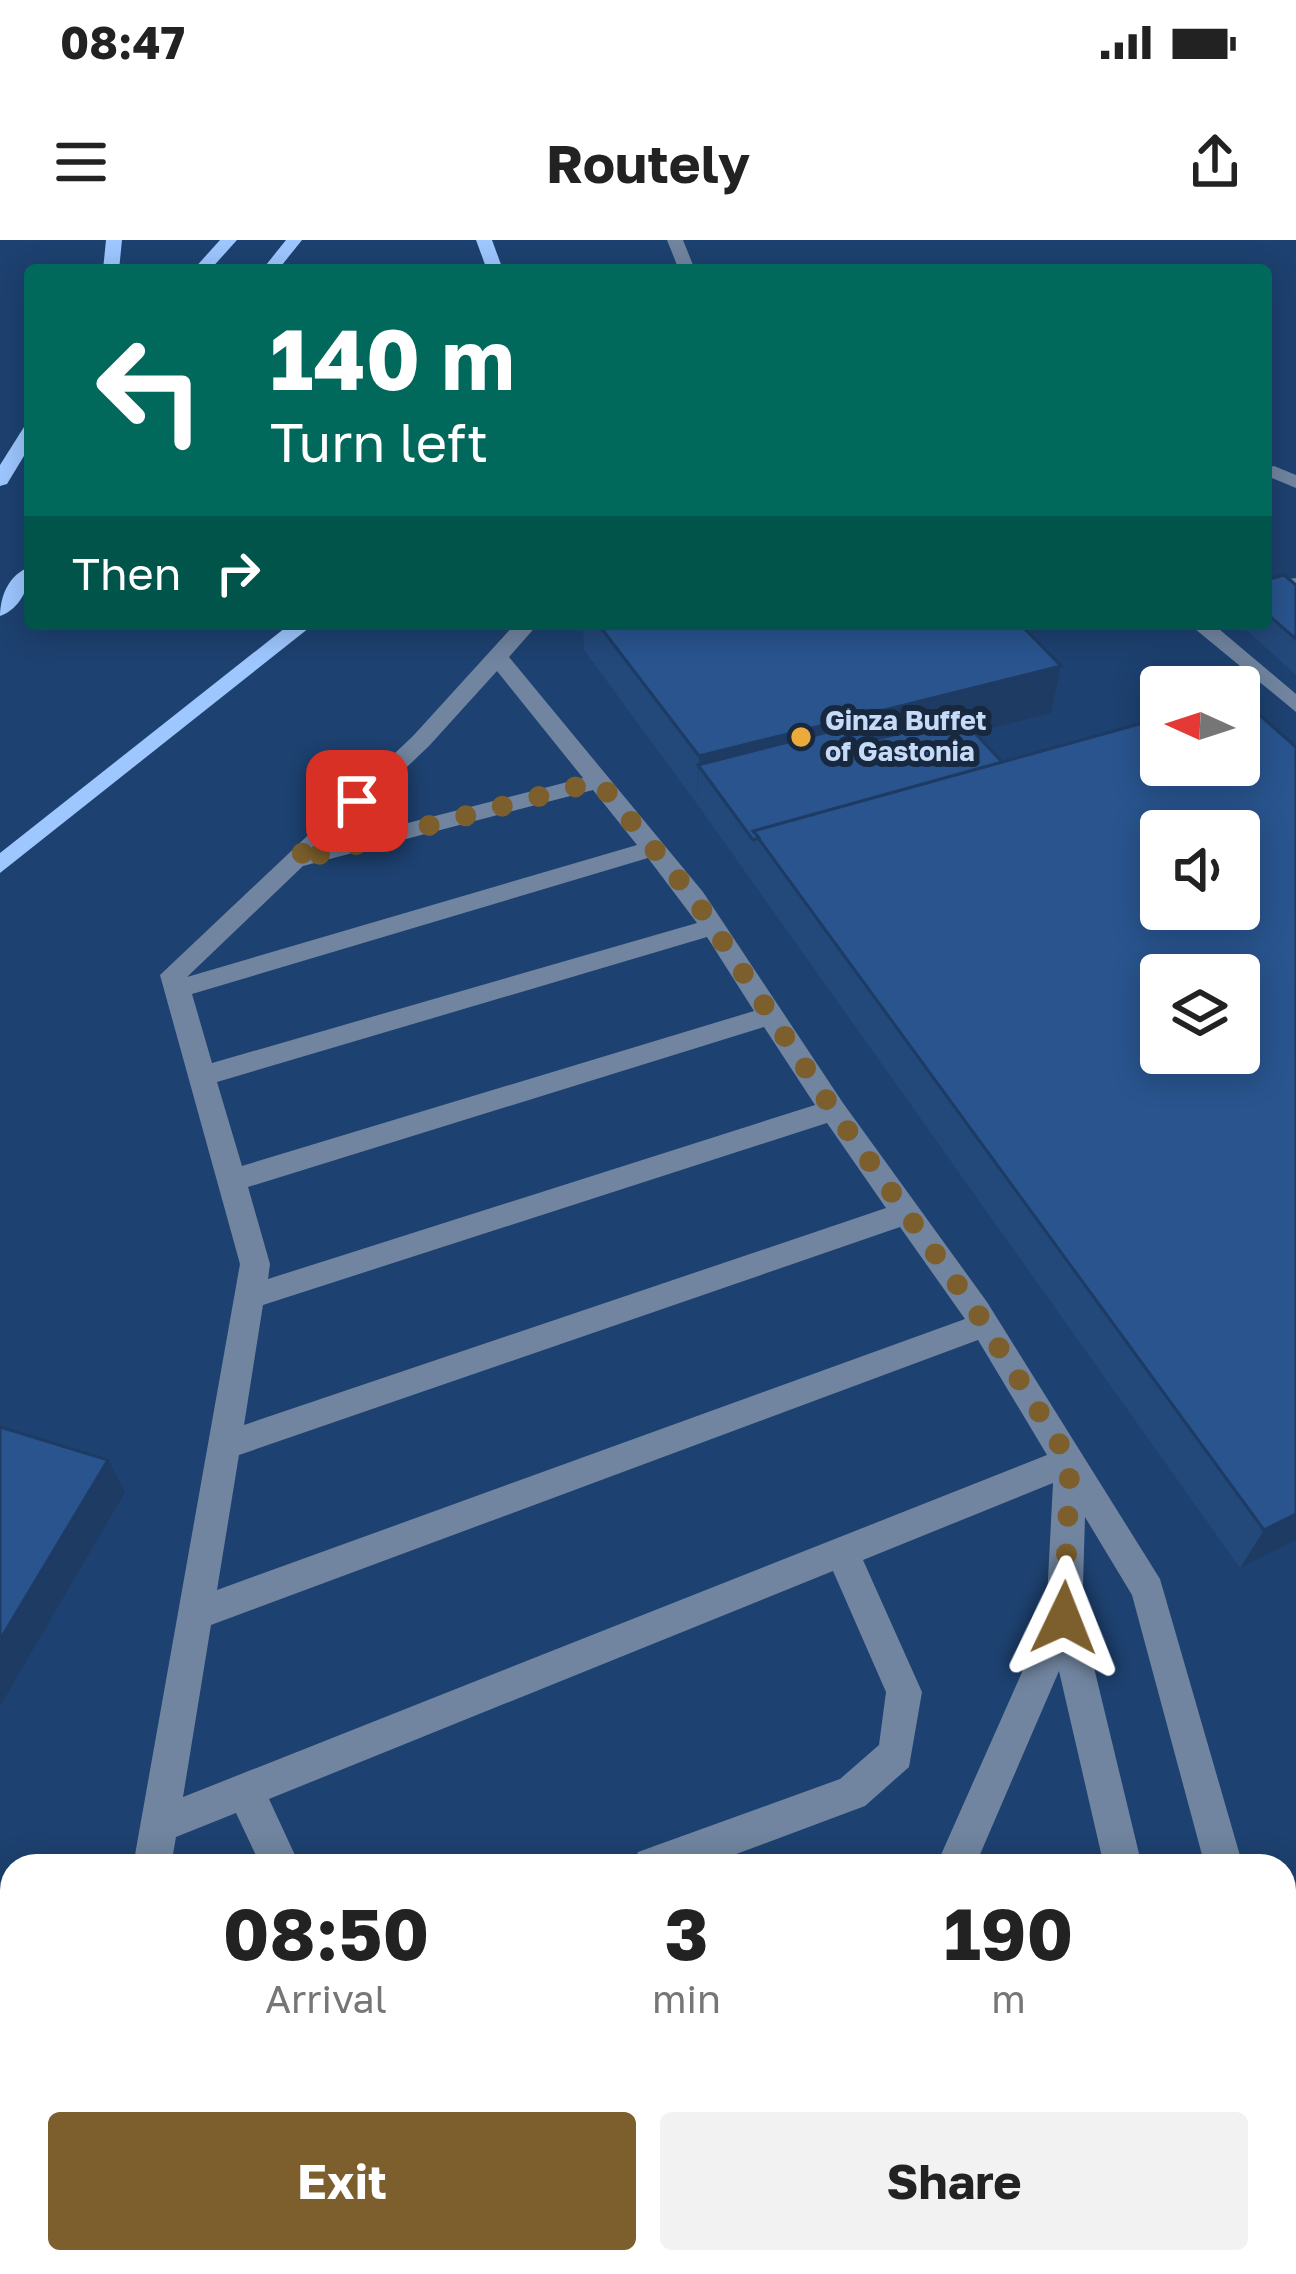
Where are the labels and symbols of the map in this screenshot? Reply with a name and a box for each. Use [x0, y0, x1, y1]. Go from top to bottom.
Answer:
north arrow [1140, 666, 1260, 786]
place label: Ginza Buffet of Gastonia [825, 704, 987, 767]
marker: Ginza Buffet of Gastonia [788, 724, 814, 750]
pin [306, 750, 408, 852]
position arrow [1001, 1555, 1127, 1681]

